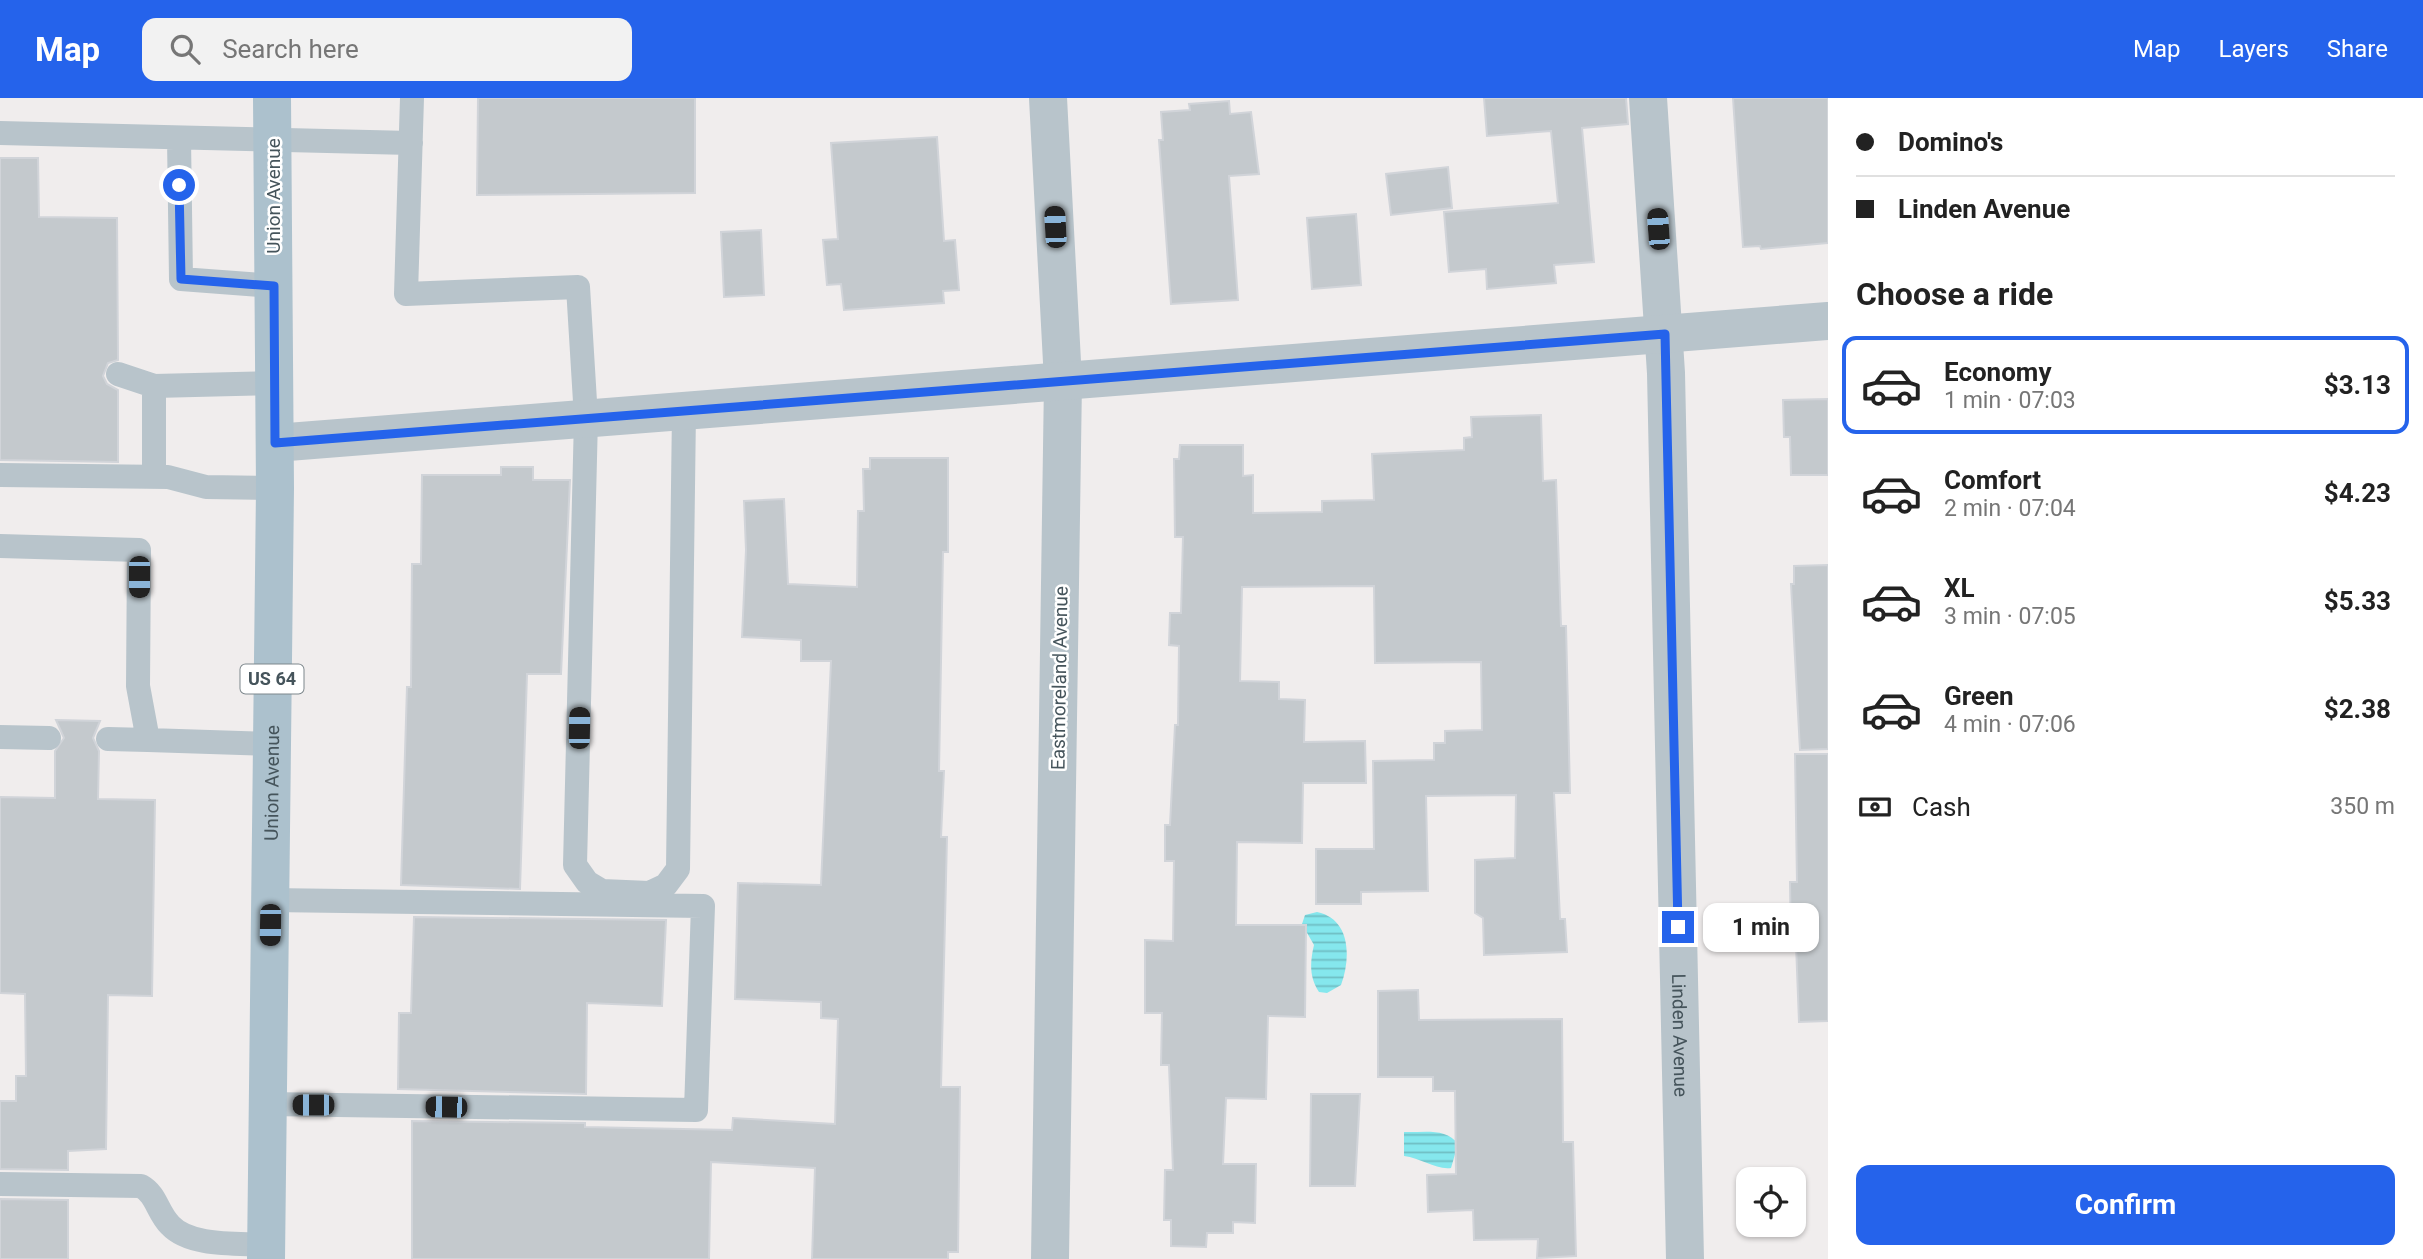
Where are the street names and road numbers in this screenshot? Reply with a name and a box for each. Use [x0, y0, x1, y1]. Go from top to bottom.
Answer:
street label: Union Avenue [262, 138, 285, 254]
street label: Eastmoreland Avenue [1046, 586, 1073, 770]
road number: US 64 [240, 664, 304, 694]
street label: Union Avenue [260, 725, 284, 841]
street label: Linden Avenue [1667, 973, 1693, 1097]

